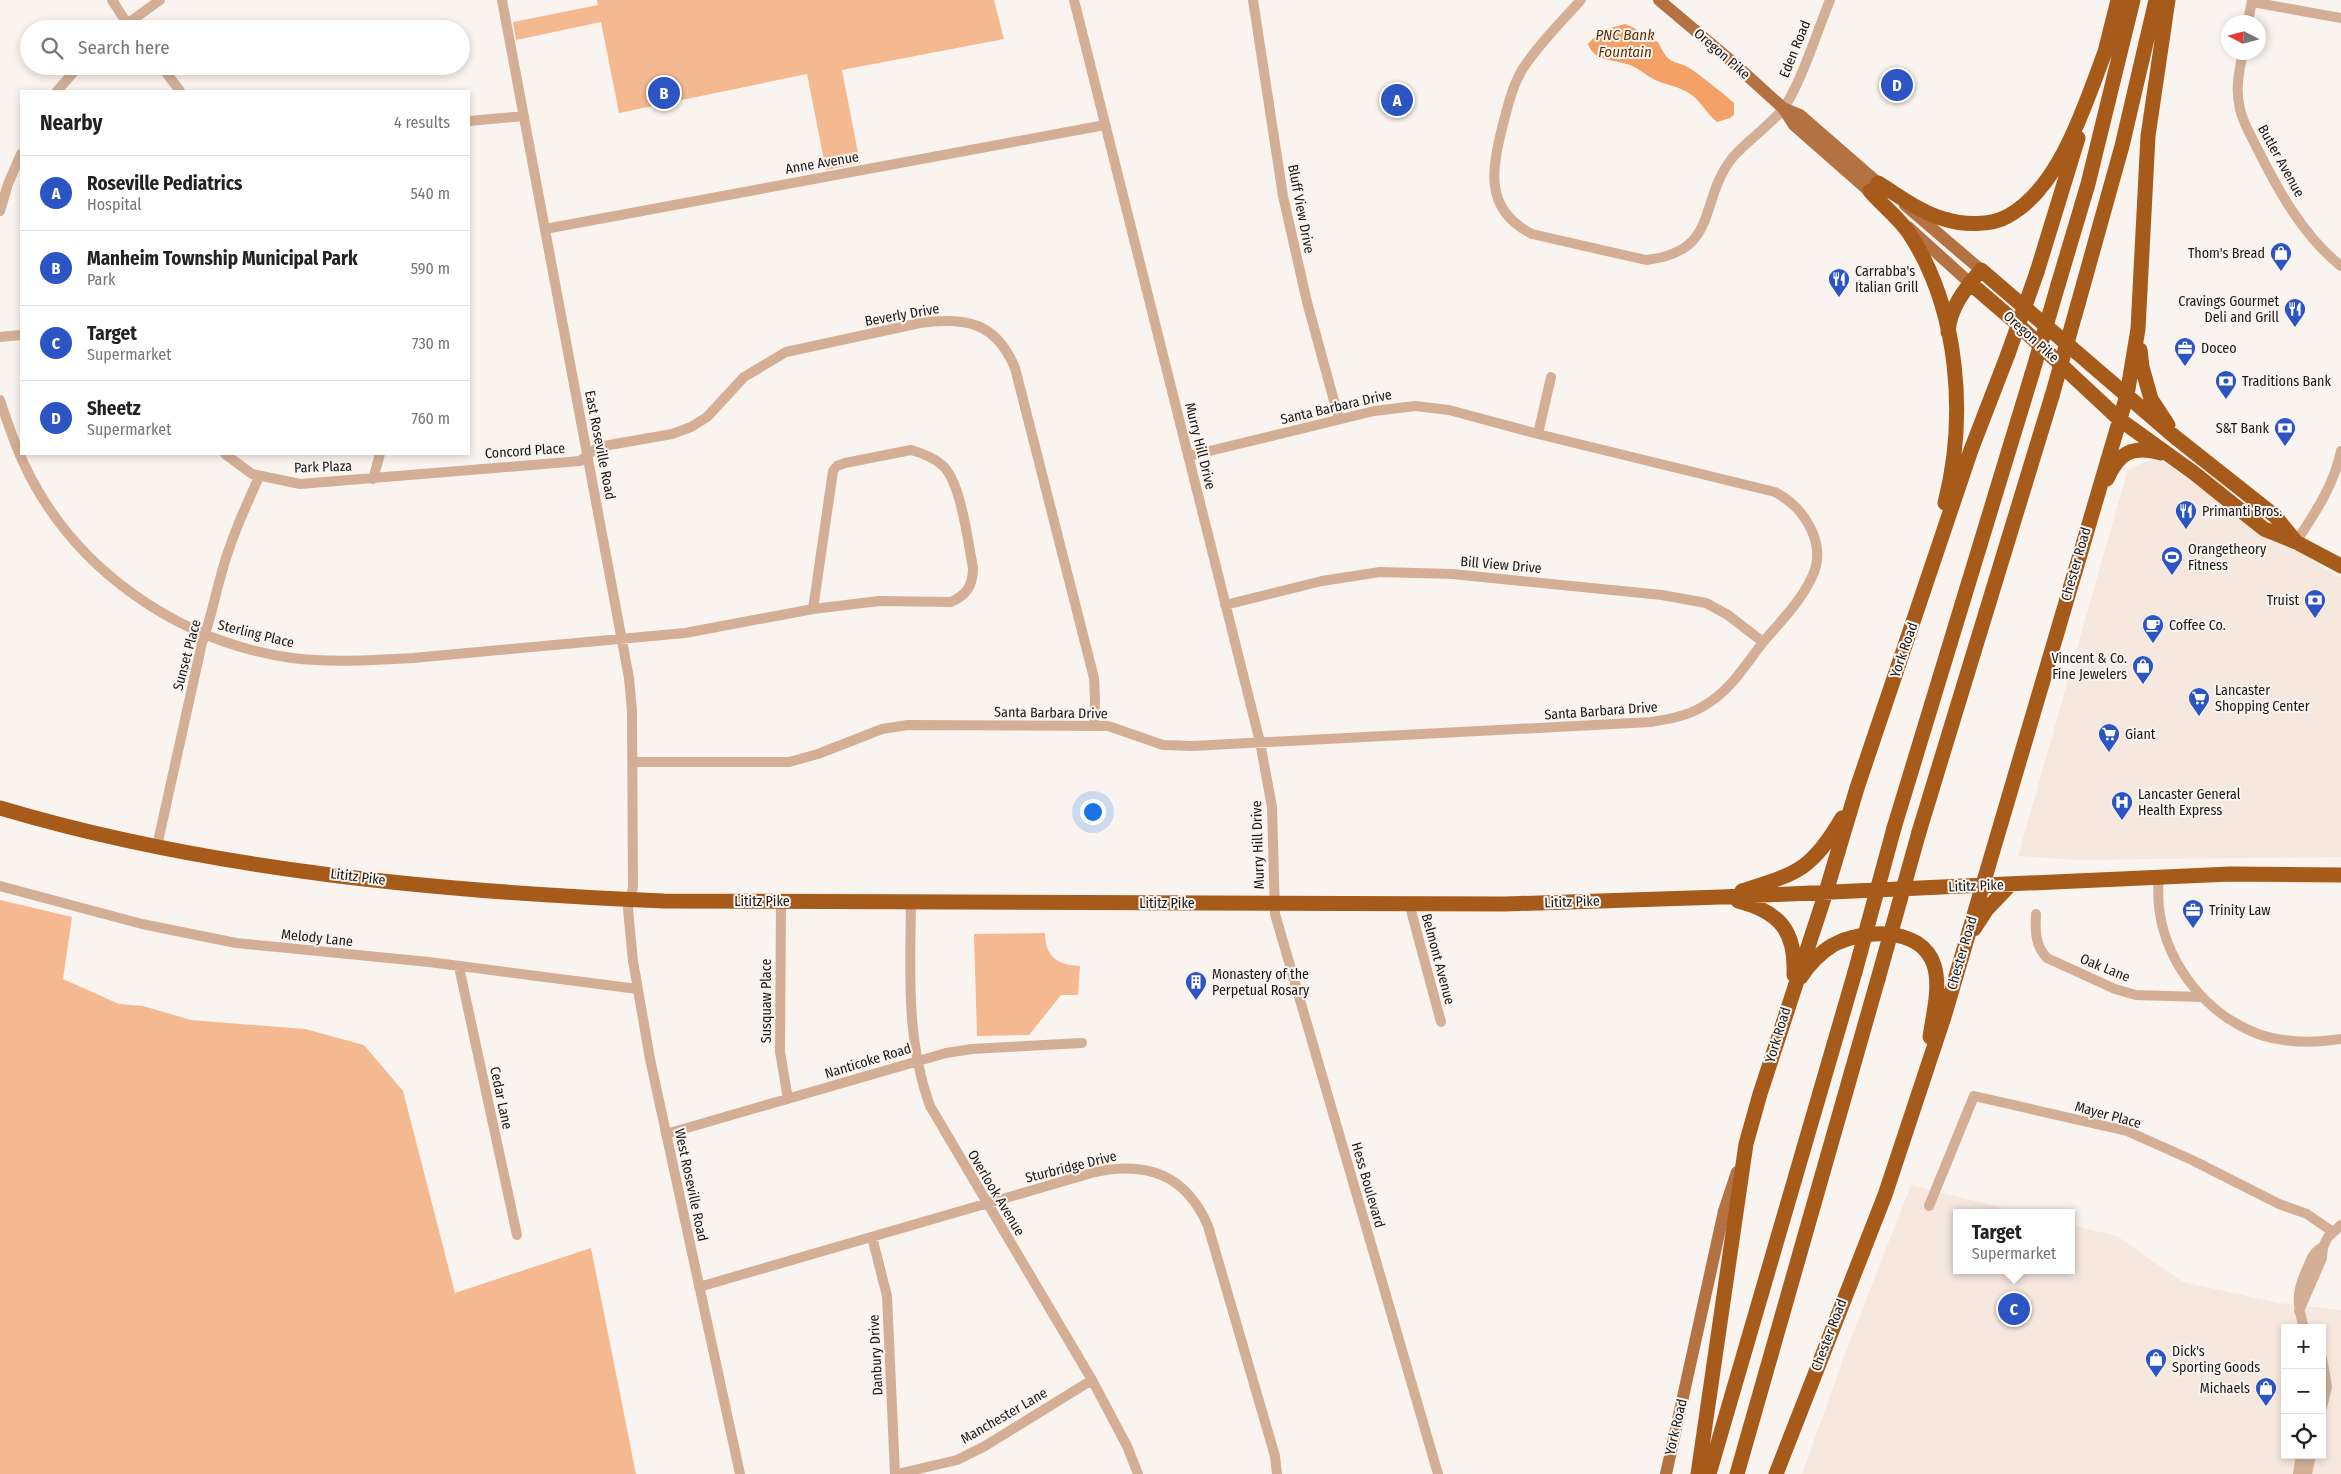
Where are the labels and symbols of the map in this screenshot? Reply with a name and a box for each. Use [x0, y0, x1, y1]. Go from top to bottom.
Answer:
north arrow [2221, 15, 2266, 60]
street label: Eden Road [1776, 18, 1814, 80]
street label: Oregon Pike [1690, 25, 1754, 83]
water label: PNC Bank Fountain [1595, 26, 1655, 61]
pin: D [1881, 66, 1913, 104]
pin: B [648, 74, 680, 112]
pin: A [1381, 81, 1413, 119]
street label: Butler Avenue [2254, 122, 2308, 200]
street label: Anne Avenue [784, 148, 860, 178]
street label: Bluff View Drive [1284, 163, 1318, 255]
shop icon: Thom's Bread [2269, 241, 2293, 272]
place label: Thom's Bread [2188, 245, 2265, 262]
place label: Carrabba's Italian Grill [1855, 263, 1919, 296]
restaurant icon: Carrabba's Italian Grill [1827, 267, 1851, 298]
place label: Cravings Gourmet Deli and Grill [2178, 293, 2279, 326]
restaurant icon: Cravings Gourmet Deli and Grill [2283, 297, 2307, 328]
street label: Beverly Drive [863, 300, 941, 330]
street label: Oregon Pike [2000, 308, 2062, 366]
office icon: Doceo [2173, 336, 2197, 367]
place label: Doceo [2201, 340, 2237, 357]
bank icon: Traditions Bank [2214, 369, 2238, 400]
place label: Traditions Bank [2242, 373, 2331, 390]
street label: Santa Barbara Drive [1279, 386, 1393, 428]
street label: East Roseville Road [581, 389, 619, 501]
street label: Murry Hill Drive [1181, 401, 1219, 491]
bank icon: S&T Bank [2273, 416, 2297, 447]
place label: S&T Bank [2216, 420, 2269, 437]
street label: Concord Place [484, 440, 566, 462]
street label: Park Plaza [294, 457, 352, 477]
restaurant icon: Primanti Bros. [2174, 499, 2198, 530]
place label: Primanti Bros. [2202, 503, 2282, 520]
street label: Chester Road [2057, 525, 2095, 603]
place label: Orangetheory Fitness [2188, 541, 2267, 574]
sports icon: Orangetheory Fitness [2160, 545, 2184, 576]
street label: Bill View Drive [1460, 553, 1542, 577]
bank icon: Truist [2303, 588, 2327, 619]
place label: Truist [2267, 592, 2299, 609]
cafe icon: Coffee Co. [2141, 613, 2165, 644]
street label: Sterling Place [216, 616, 296, 652]
place label: Coffee Co. [2169, 617, 2226, 634]
street label: Sunset Place [169, 618, 205, 692]
street label: York Road [1887, 620, 1921, 680]
place label: Vincent & Co. Fine Jewelers [2051, 650, 2127, 683]
shop icon: Vincent & Co. Fine Jewelers [2131, 654, 2155, 685]
place label: Lancaster Shopping Center [2215, 682, 2310, 715]
supermarket icon: Lancaster Shopping Center [2187, 686, 2211, 717]
street label: Santa Barbara Drive [1544, 699, 1658, 723]
street label: Santa Barbara Drive [994, 704, 1108, 722]
supermarket icon: Giant [2097, 722, 2121, 753]
place label: Giant [2125, 726, 2156, 743]
place label: Lancaster General Health Express [2138, 786, 2241, 819]
hospital icon: Lancaster General Health Express [2110, 790, 2134, 821]
your location [1080, 799, 1106, 825]
street label: Murry Hill Drive [1248, 800, 1268, 890]
street label: Lititz Pike [329, 865, 387, 889]
street label: Lititz Pike [1948, 877, 2004, 895]
street label: Lititz Pike [734, 893, 790, 910]
street label: Lititz Pike [1544, 893, 1600, 911]
street label: Lititz Pike [1139, 895, 1195, 912]
office icon: Trinity Law [2181, 898, 2205, 929]
place label: Trinity Law [2209, 902, 2271, 919]
street label: Belmont Avenue [1418, 912, 1458, 1007]
street label: Chester Road [1943, 914, 1981, 992]
street label: Melody Lane [280, 926, 354, 950]
street label: Oak Lane [2077, 950, 2133, 986]
street label: Susquaw Place [758, 959, 775, 1043]
place label: Monastery of the Perpetual Rosary [1212, 966, 1310, 999]
building icon: Monastery of the Perpetual Rosary [1184, 970, 1208, 1001]
street label: York Road [1762, 1005, 1794, 1065]
street label: Nanticoke Road [823, 1040, 913, 1082]
street label: Cedar Lane [486, 1065, 516, 1131]
street label: Mayer Place [2073, 1098, 2143, 1132]
street label: West Roseville Road [671, 1127, 711, 1243]
street label: Hess Boulevard [1348, 1140, 1388, 1230]
street label: Overlook Avenue [964, 1147, 1028, 1239]
street label: Sturbridge Drive [1024, 1147, 1118, 1187]
pin: C [1998, 1290, 2030, 1328]
street label: Chester Road [1807, 1297, 1851, 1373]
street label: Danbury Drive [865, 1314, 887, 1396]
place label: Dick's Sporting Goods [2172, 1343, 2260, 1376]
shop icon: Dick's Sporting Goods [2144, 1347, 2168, 1378]
shop icon: Michaels [2254, 1376, 2278, 1407]
place label: Michaels [2200, 1380, 2250, 1397]
street label: Manchester Lane [958, 1384, 1050, 1448]
street label: York Road [1661, 1397, 1691, 1457]

